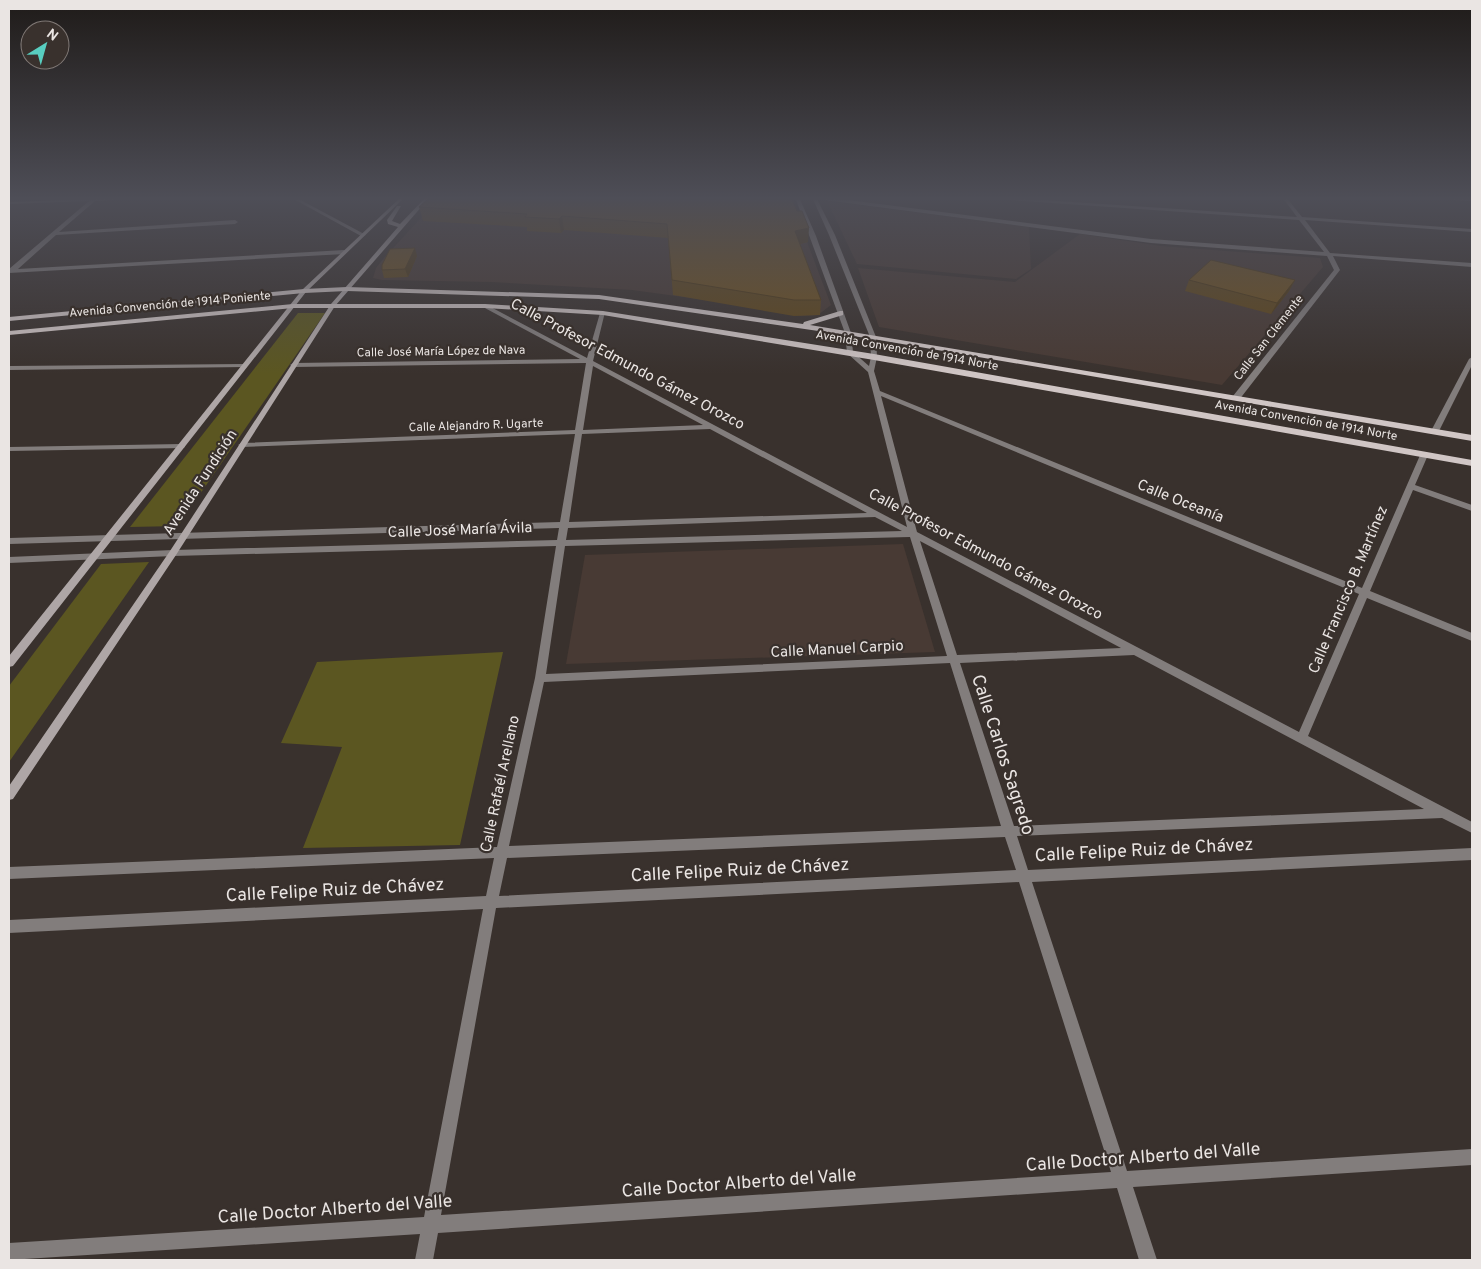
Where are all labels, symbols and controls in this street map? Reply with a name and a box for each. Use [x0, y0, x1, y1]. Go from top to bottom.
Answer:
north arrow [20, 20, 70, 70]
text: N [43, 26, 61, 46]
street label: Avenida Convención de 1914 Poniente [69, 288, 271, 322]
street label: Calle San Clemente [1230, 292, 1308, 384]
street label: Calle Profesor Edmundo Gámez Orozco [507, 295, 747, 435]
street label: Avenida Convención de 1914 Norte [814, 327, 1000, 375]
street label: Calle José María López de Nava [357, 343, 525, 361]
street label: Avenida Convención de 1914 Norte [1213, 397, 1399, 445]
street label: Calle Alejandro R. Ugarte [408, 416, 544, 436]
street label: Avenida Fundición [160, 426, 242, 540]
street label: Calle Oceanía [1134, 476, 1226, 528]
street label: Calle Profesor Edmundo Gámez Orozco [865, 485, 1105, 625]
street label: Calle Francisco B. Martínez [1305, 503, 1393, 677]
street label: Calle José María Ávila [387, 518, 533, 543]
street label: Calle Manuel Carpio [770, 637, 904, 663]
street label: Calle Carlos Sagredo [965, 672, 1039, 838]
street label: Calle Rafaél Arellano [477, 714, 525, 854]
street label: Calle Felipe Ruiz de Chávez [1034, 834, 1254, 868]
street label: Calle Felipe Ruiz de Chávez [630, 854, 850, 888]
street label: Calle Felipe Ruiz de Chávez [225, 874, 445, 908]
street label: Calle Doctor Alberto del Valle [1025, 1138, 1261, 1178]
street label: Calle Doctor Alberto del Valle [621, 1164, 857, 1204]
street label: Calle Doctor Alberto del Valle [217, 1190, 453, 1230]

